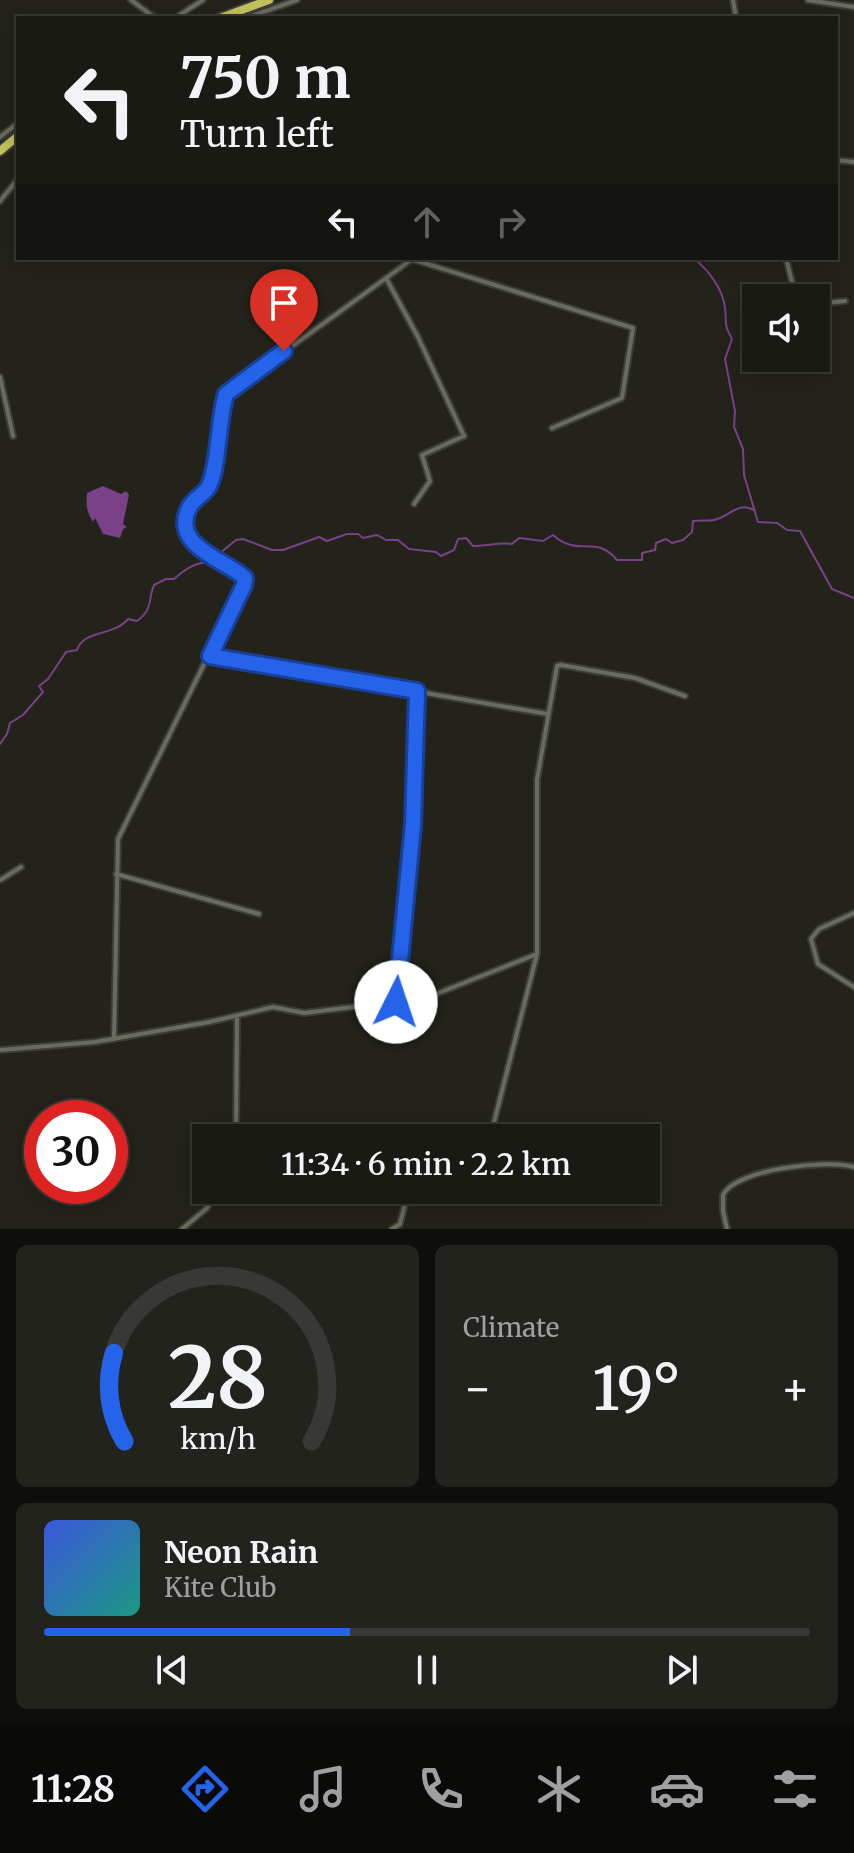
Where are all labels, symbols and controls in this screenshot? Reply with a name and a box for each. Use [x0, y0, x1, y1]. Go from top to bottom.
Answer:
text: 750 m [180, 43, 351, 113]
icon: left [48, 48, 152, 152]
text: Turn left [180, 112, 334, 157]
icon: left [321, 200, 365, 244]
icon: ahead [405, 200, 449, 244]
icon: right [489, 200, 533, 244]
pin [250, 269, 318, 351]
icon: arrive [262, 281, 306, 325]
map controls [742, 284, 830, 372]
button: sound [742, 284, 830, 372]
position arrow [354, 960, 438, 1044]
speed limit sign: 30 [24, 1100, 128, 1204]
text: 11:34 · 6 min · 2.2 km [281, 1145, 571, 1183]
text: Climate [463, 1311, 559, 1344]
text: 28 [168, 1326, 267, 1431]
text: 19° [592, 1351, 681, 1426]
text: − [463, 1361, 492, 1416]
text: + [781, 1361, 810, 1416]
text: km/h [180, 1421, 255, 1457]
text: Neon Rain [164, 1533, 318, 1571]
text: Kite Club [164, 1571, 276, 1604]
icon: previous [150, 1648, 194, 1692]
icon: pause [405, 1648, 449, 1692]
icon: next [660, 1648, 704, 1692]
icon: directions [177, 1761, 233, 1817]
icon: music [295, 1761, 351, 1817]
icon: phone [413, 1761, 469, 1817]
icon: climate [531, 1761, 587, 1817]
icon: car [649, 1761, 705, 1817]
icon: filters [767, 1761, 823, 1817]
text: 11:28 [31, 1767, 115, 1812]

